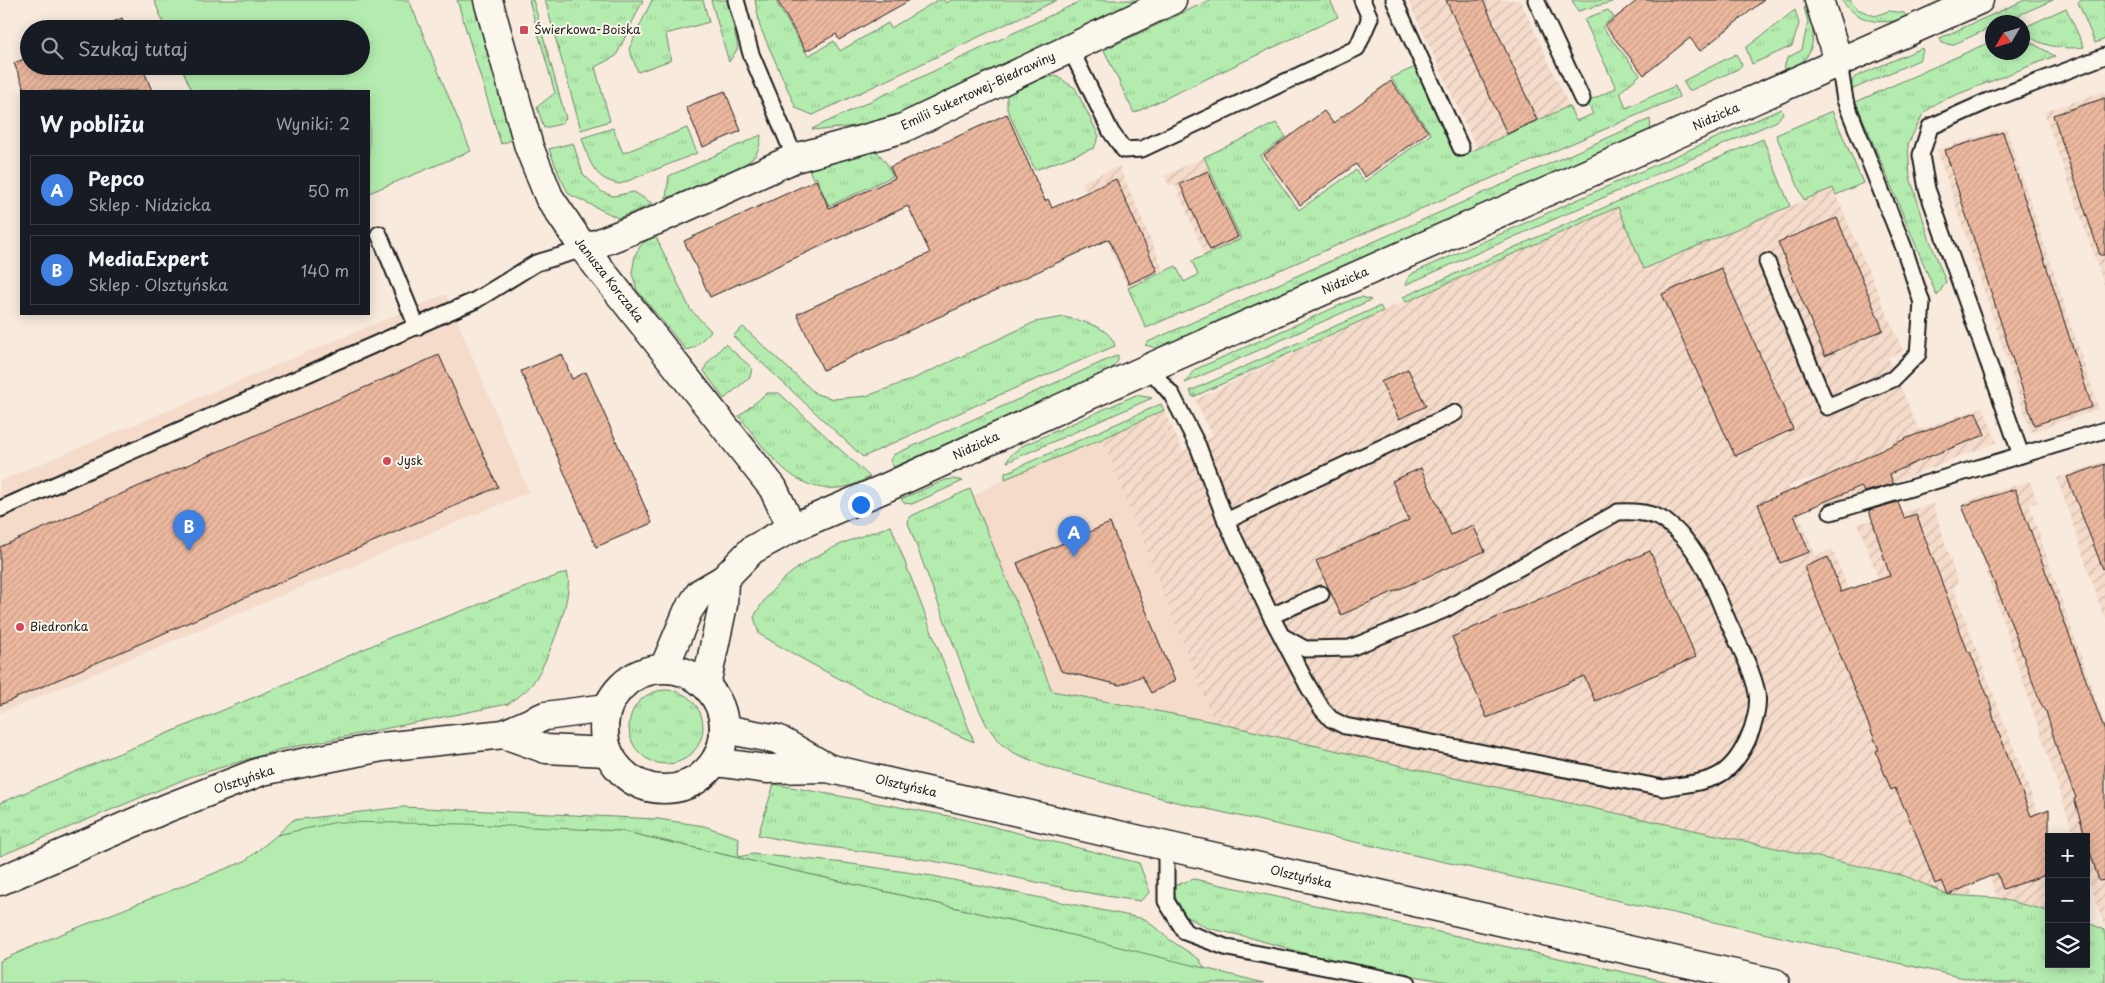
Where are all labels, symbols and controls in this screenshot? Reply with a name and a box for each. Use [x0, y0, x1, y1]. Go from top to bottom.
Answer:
north arrow [1985, 15, 2030, 60]
search box [20, 20, 370, 75]
place label: Świerkowa-Boiska [534, 20, 641, 38]
marker: Świerkowa-Boiska [518, 24, 530, 36]
icon: search [38, 34, 66, 62]
text: Szukaj tutaj [78, 34, 188, 62]
street label: Emilii Sukertowej-Biedrawiny [897, 46, 1058, 134]
street label: Nidzicka [1689, 98, 1742, 134]
text: W pobliżu [40, 107, 145, 139]
text: Wyniki: 2 [276, 111, 350, 135]
text: Pepco [88, 164, 144, 192]
text: A [51, 178, 63, 202]
text: 50 m [308, 178, 349, 202]
text: Sklep · Nidzicka [88, 192, 211, 216]
street label: Janusza Korczaka [571, 233, 649, 326]
text: MediaExpert [88, 244, 209, 272]
text: B [52, 258, 62, 282]
text: 140 m [301, 258, 349, 282]
street label: Nidzicka [1318, 262, 1371, 298]
text: Sklep · Olsztyńska [88, 272, 228, 296]
street label: Nidzicka [949, 426, 1002, 464]
place label: Jysk [397, 451, 423, 469]
marker: Jysk [381, 455, 393, 467]
your location [848, 492, 874, 518]
pin: B [173, 510, 205, 551]
pin: A [1058, 516, 1090, 557]
place label: Biedronka [30, 617, 89, 635]
marker: Biedronka [14, 621, 26, 633]
street label: Olsztyńska [211, 760, 277, 798]
street label: Olsztyńska [874, 769, 939, 801]
map controls [2045, 833, 2090, 968]
button: + [2045, 833, 2090, 878]
street label: Olsztyńska [1269, 860, 1334, 892]
button: − [2045, 878, 2090, 923]
button: layers [2045, 923, 2090, 968]

